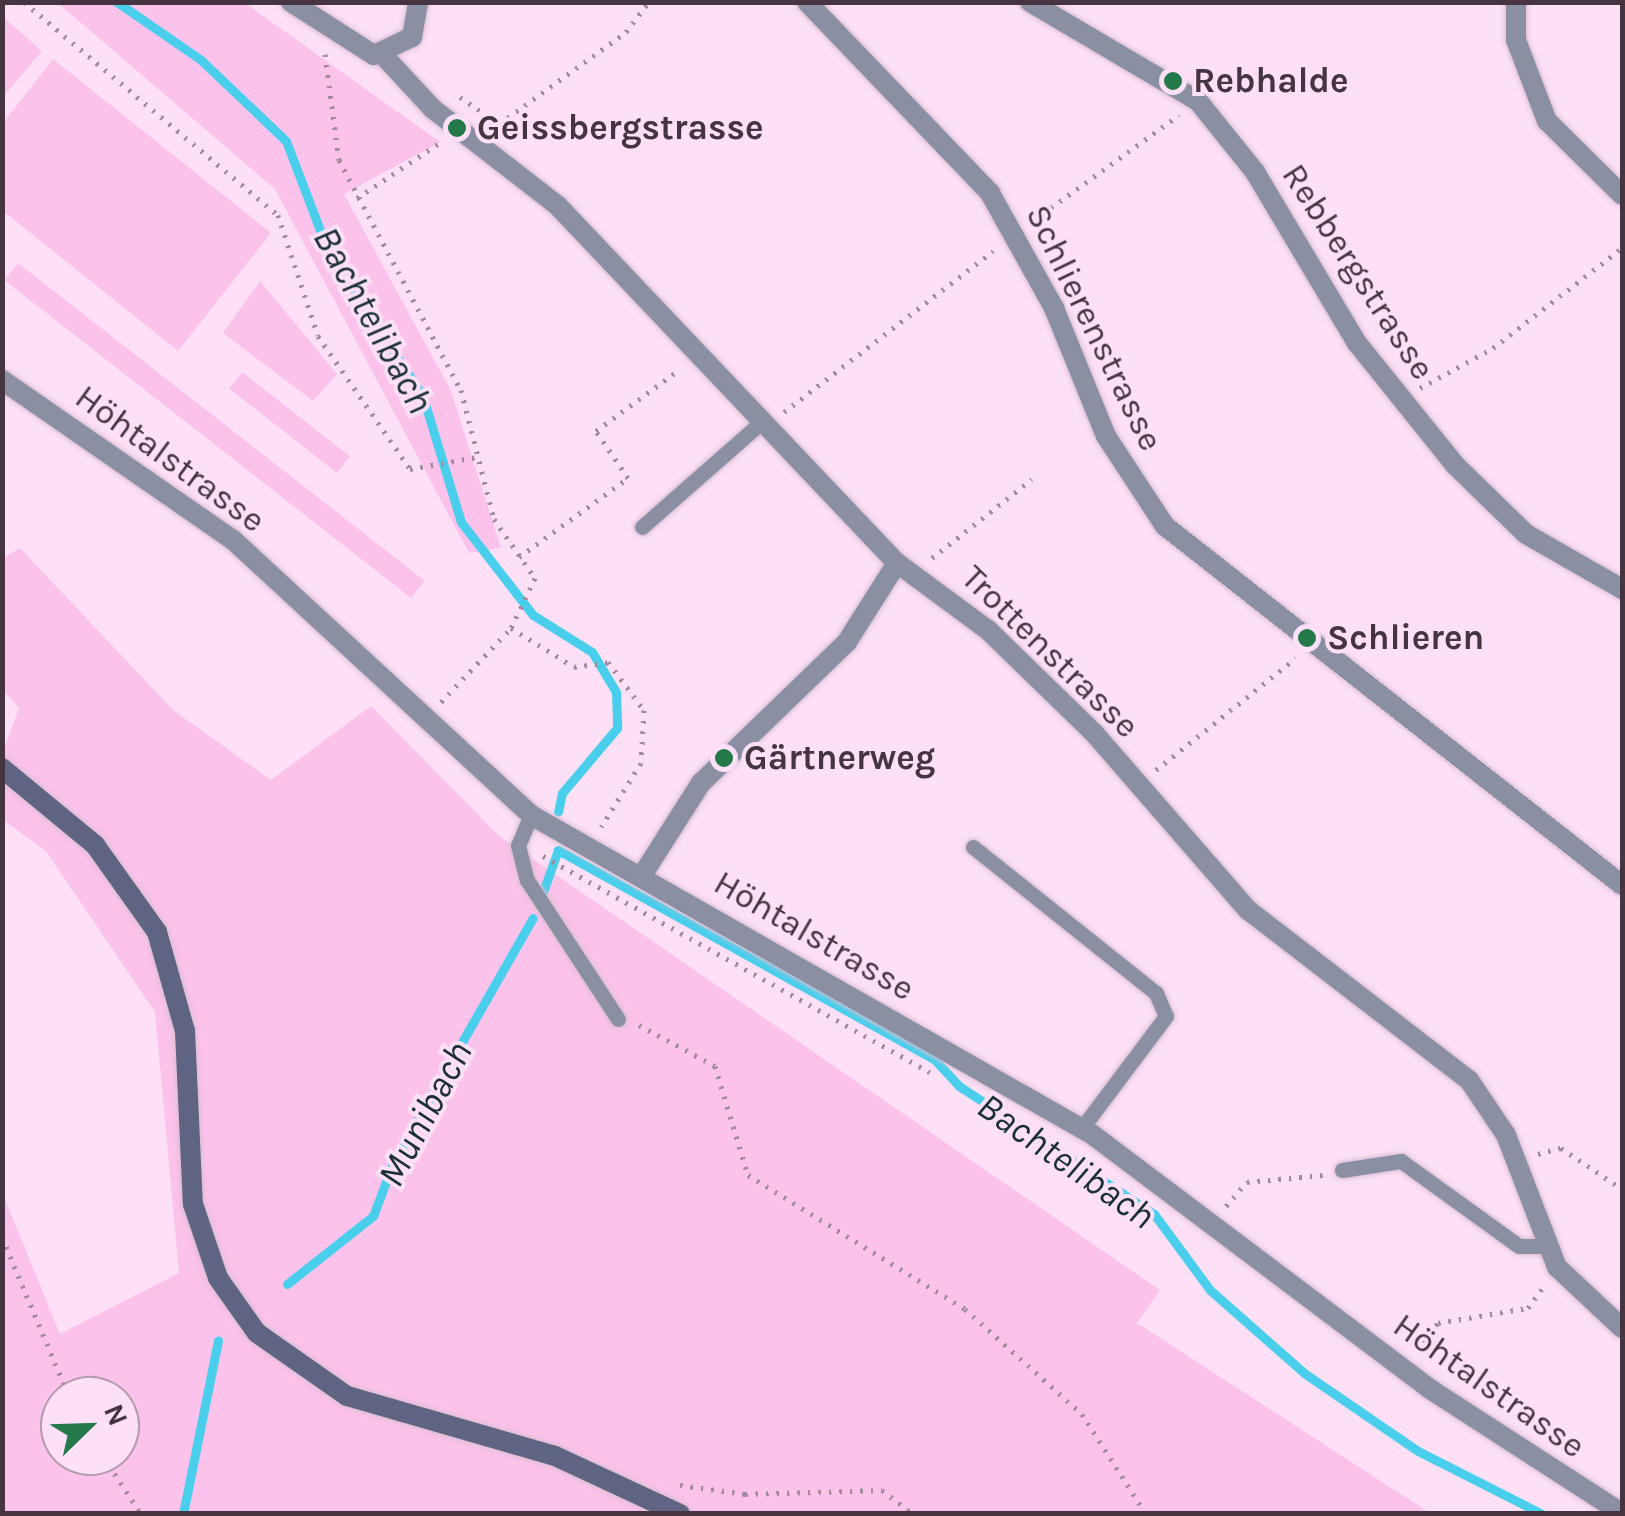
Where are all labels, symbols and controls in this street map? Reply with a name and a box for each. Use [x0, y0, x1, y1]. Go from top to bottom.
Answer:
place label: Rebhalde [1193, 60, 1349, 102]
marker: Rebhalde [1162, 70, 1184, 92]
place label: Geissbergstrasse [477, 107, 763, 149]
marker: Geissbergstrasse [446, 117, 468, 139]
street label: Rebbergstrasse [1273, 156, 1443, 388]
street label: Schlierenstrasse [1016, 198, 1172, 458]
water label: Bachtelibach [303, 219, 443, 421]
street label: Höhtalstrasse [67, 376, 273, 542]
street label: Trottenstrasse [953, 557, 1147, 747]
place label: Schlieren [1327, 617, 1484, 659]
marker: Schlieren [1296, 627, 1318, 649]
place label: Gärtnerweg [744, 737, 935, 779]
marker: Gärtnerweg [713, 747, 735, 769]
street label: Höhtalstrasse [706, 862, 922, 1010]
water label: Munibach [368, 1034, 482, 1194]
water label: Bachtelibach [968, 1083, 1164, 1239]
street label: Höhtalstrasse [1385, 1305, 1593, 1467]
north arrow [40, 1376, 140, 1476]
text: N [97, 1399, 135, 1431]

